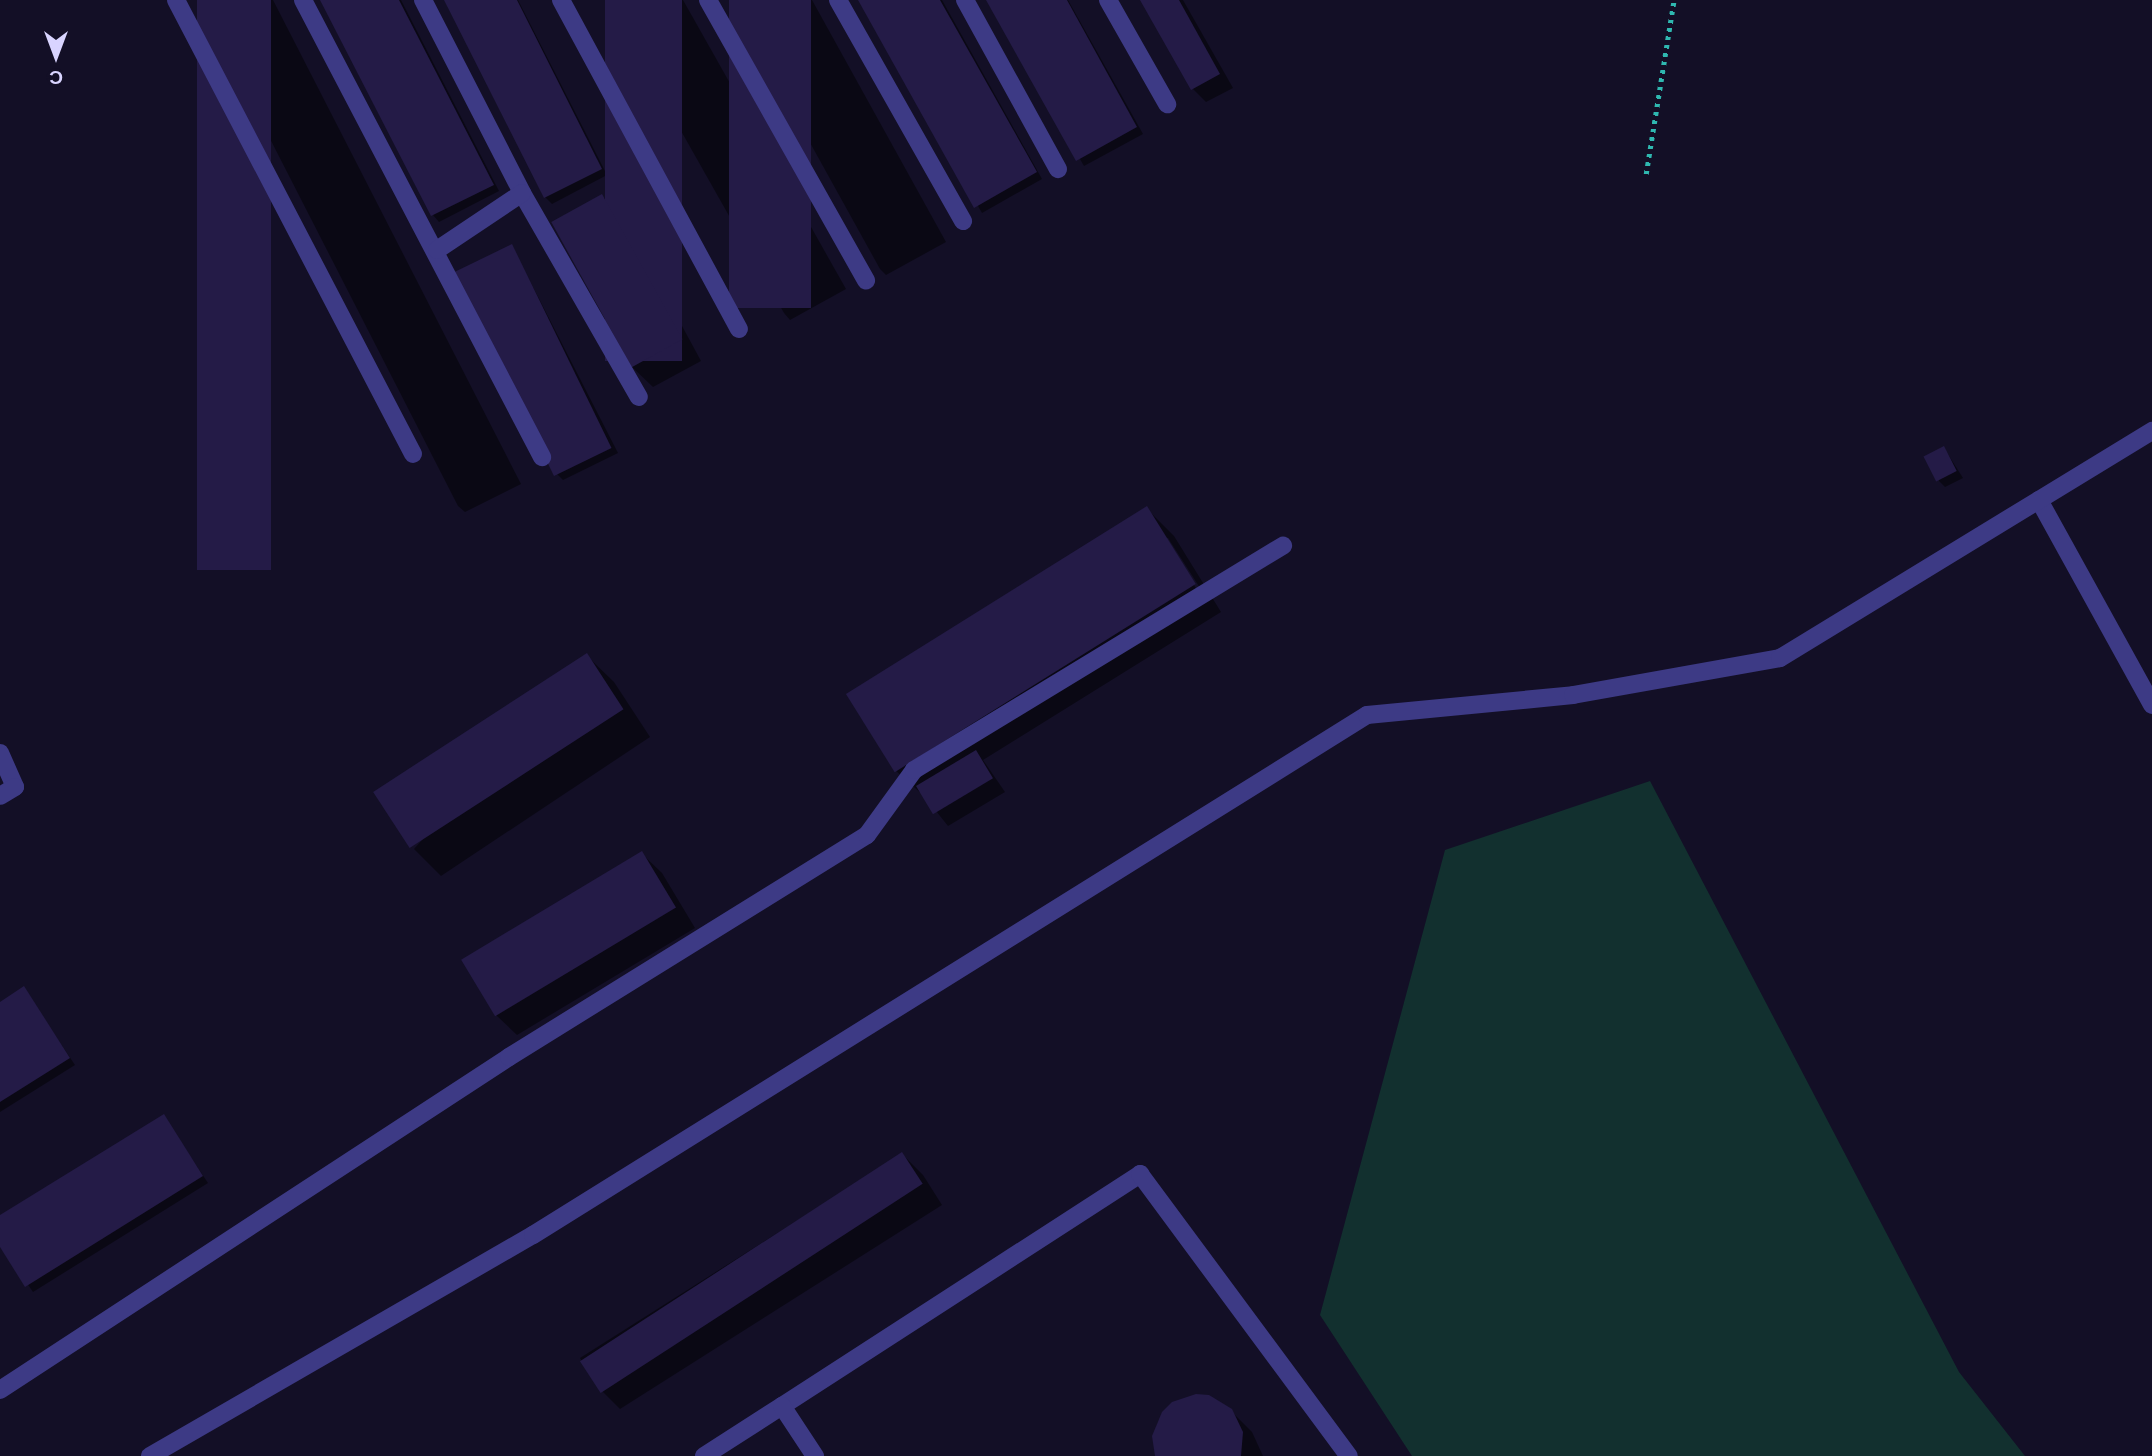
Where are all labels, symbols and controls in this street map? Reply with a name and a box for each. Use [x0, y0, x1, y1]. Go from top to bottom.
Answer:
north arrow [21, 21, 91, 91]
text: С [49, 67, 63, 88]

